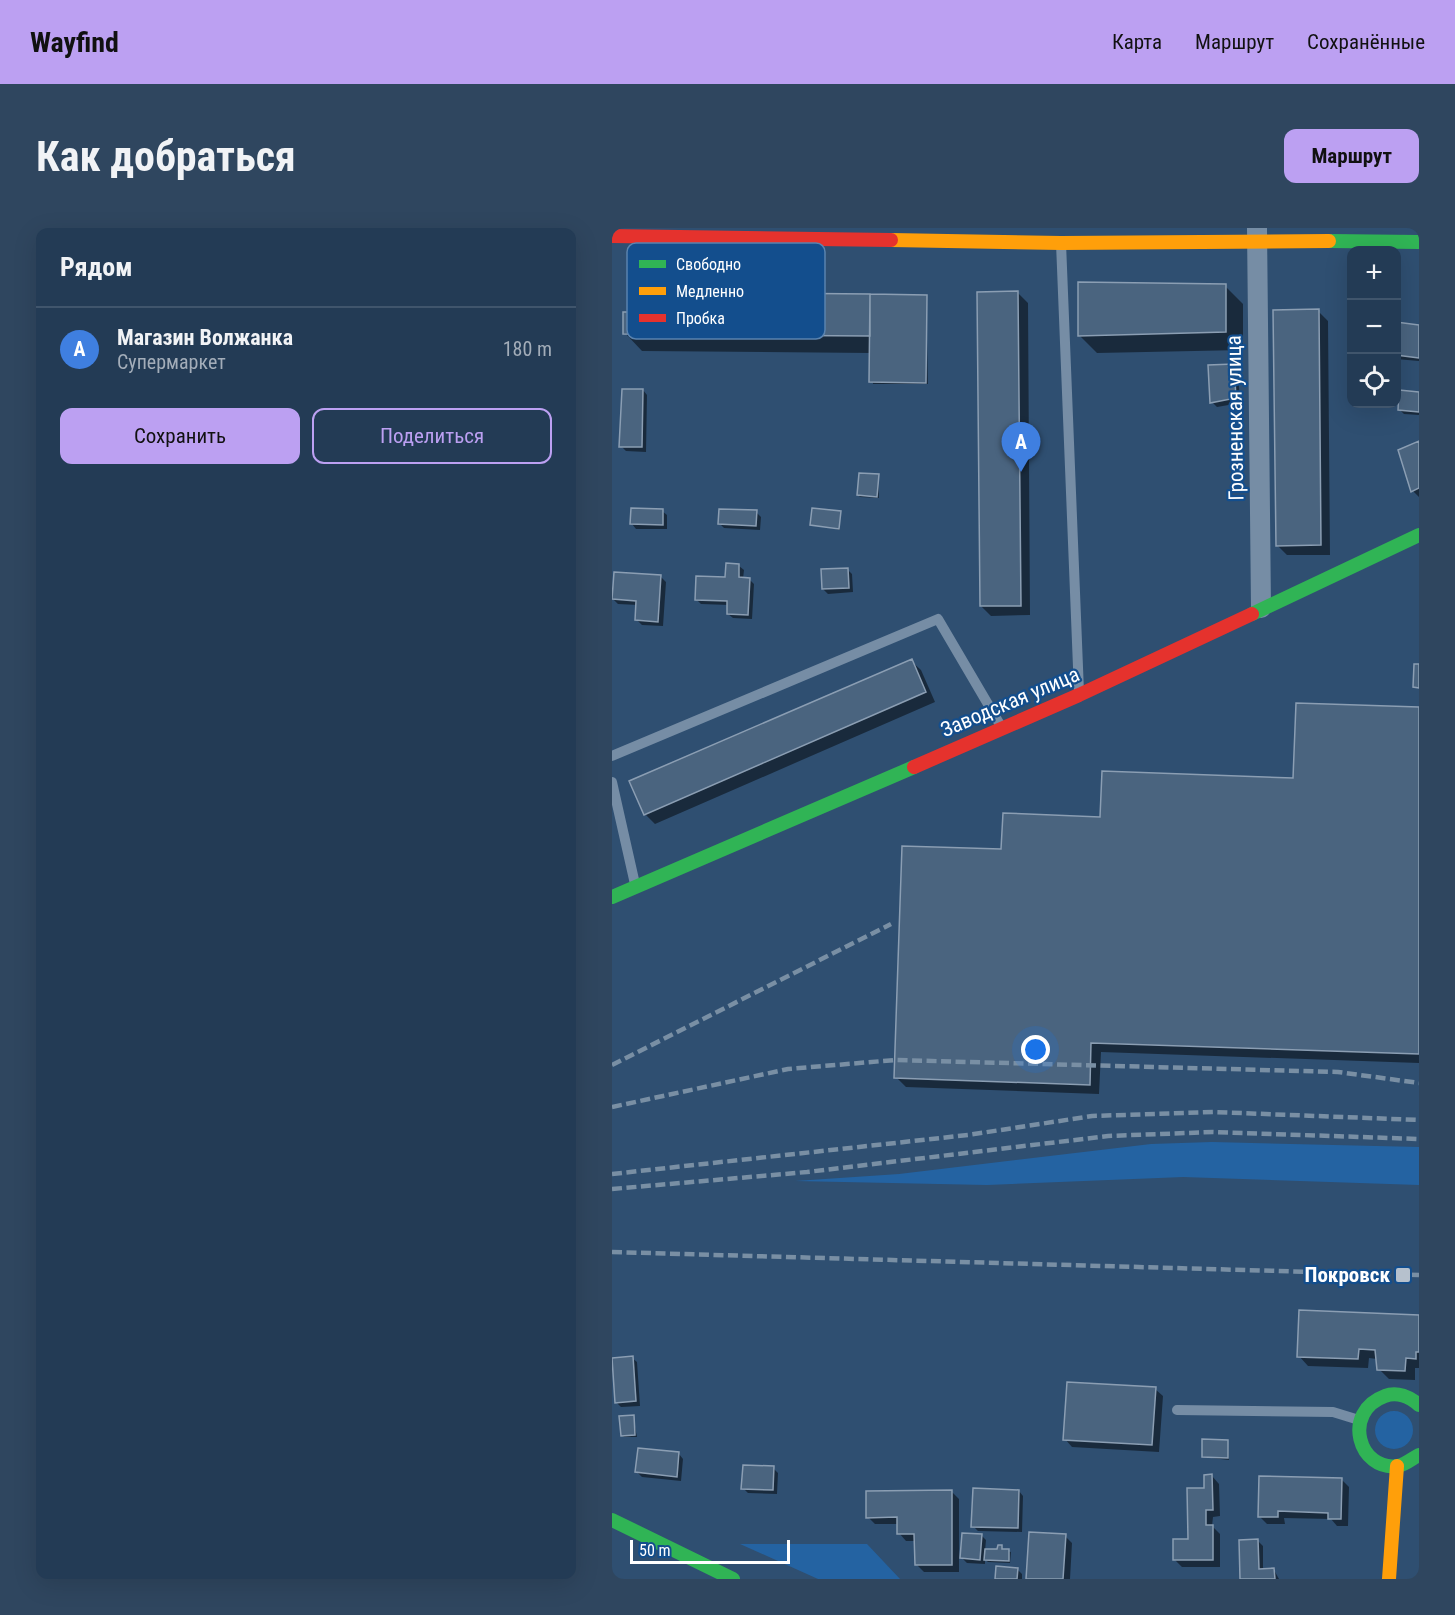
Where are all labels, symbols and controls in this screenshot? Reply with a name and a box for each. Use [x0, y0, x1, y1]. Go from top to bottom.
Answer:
text: Wayfind [30, 26, 119, 59]
text: Карта [1112, 30, 1162, 54]
text: Маршрут [1195, 30, 1274, 54]
text: Сохранённые [1307, 30, 1425, 54]
button: Маршрут [1284, 129, 1419, 183]
text: Как добраться [36, 132, 296, 181]
legend [627, 243, 825, 339]
map controls [1347, 246, 1401, 408]
button: + [1347, 246, 1401, 300]
text: Рядом [60, 252, 132, 282]
text: Свободно [676, 255, 741, 274]
text: Медленно [676, 282, 744, 301]
button: − [1347, 300, 1401, 354]
text: Пробка [676, 309, 725, 328]
text: Магазин Волжанка [117, 325, 293, 350]
street label: Грозненская улица [1222, 335, 1248, 501]
text: A [74, 337, 85, 361]
text: 180 m [503, 337, 552, 361]
text: Супермаркет [117, 350, 226, 374]
button: locate [1347, 354, 1401, 408]
button: Сохранить [60, 408, 300, 464]
button: Поделиться [312, 408, 552, 464]
pin: A [1002, 422, 1040, 472]
street label: Заводская улица [937, 662, 1083, 742]
your location [1021, 1035, 1050, 1064]
place label: Покровск [1305, 1263, 1390, 1287]
marker: Покровск [1394, 1266, 1412, 1284]
scale bar [630, 1537, 790, 1564]
text: 50 m [639, 1541, 671, 1560]

